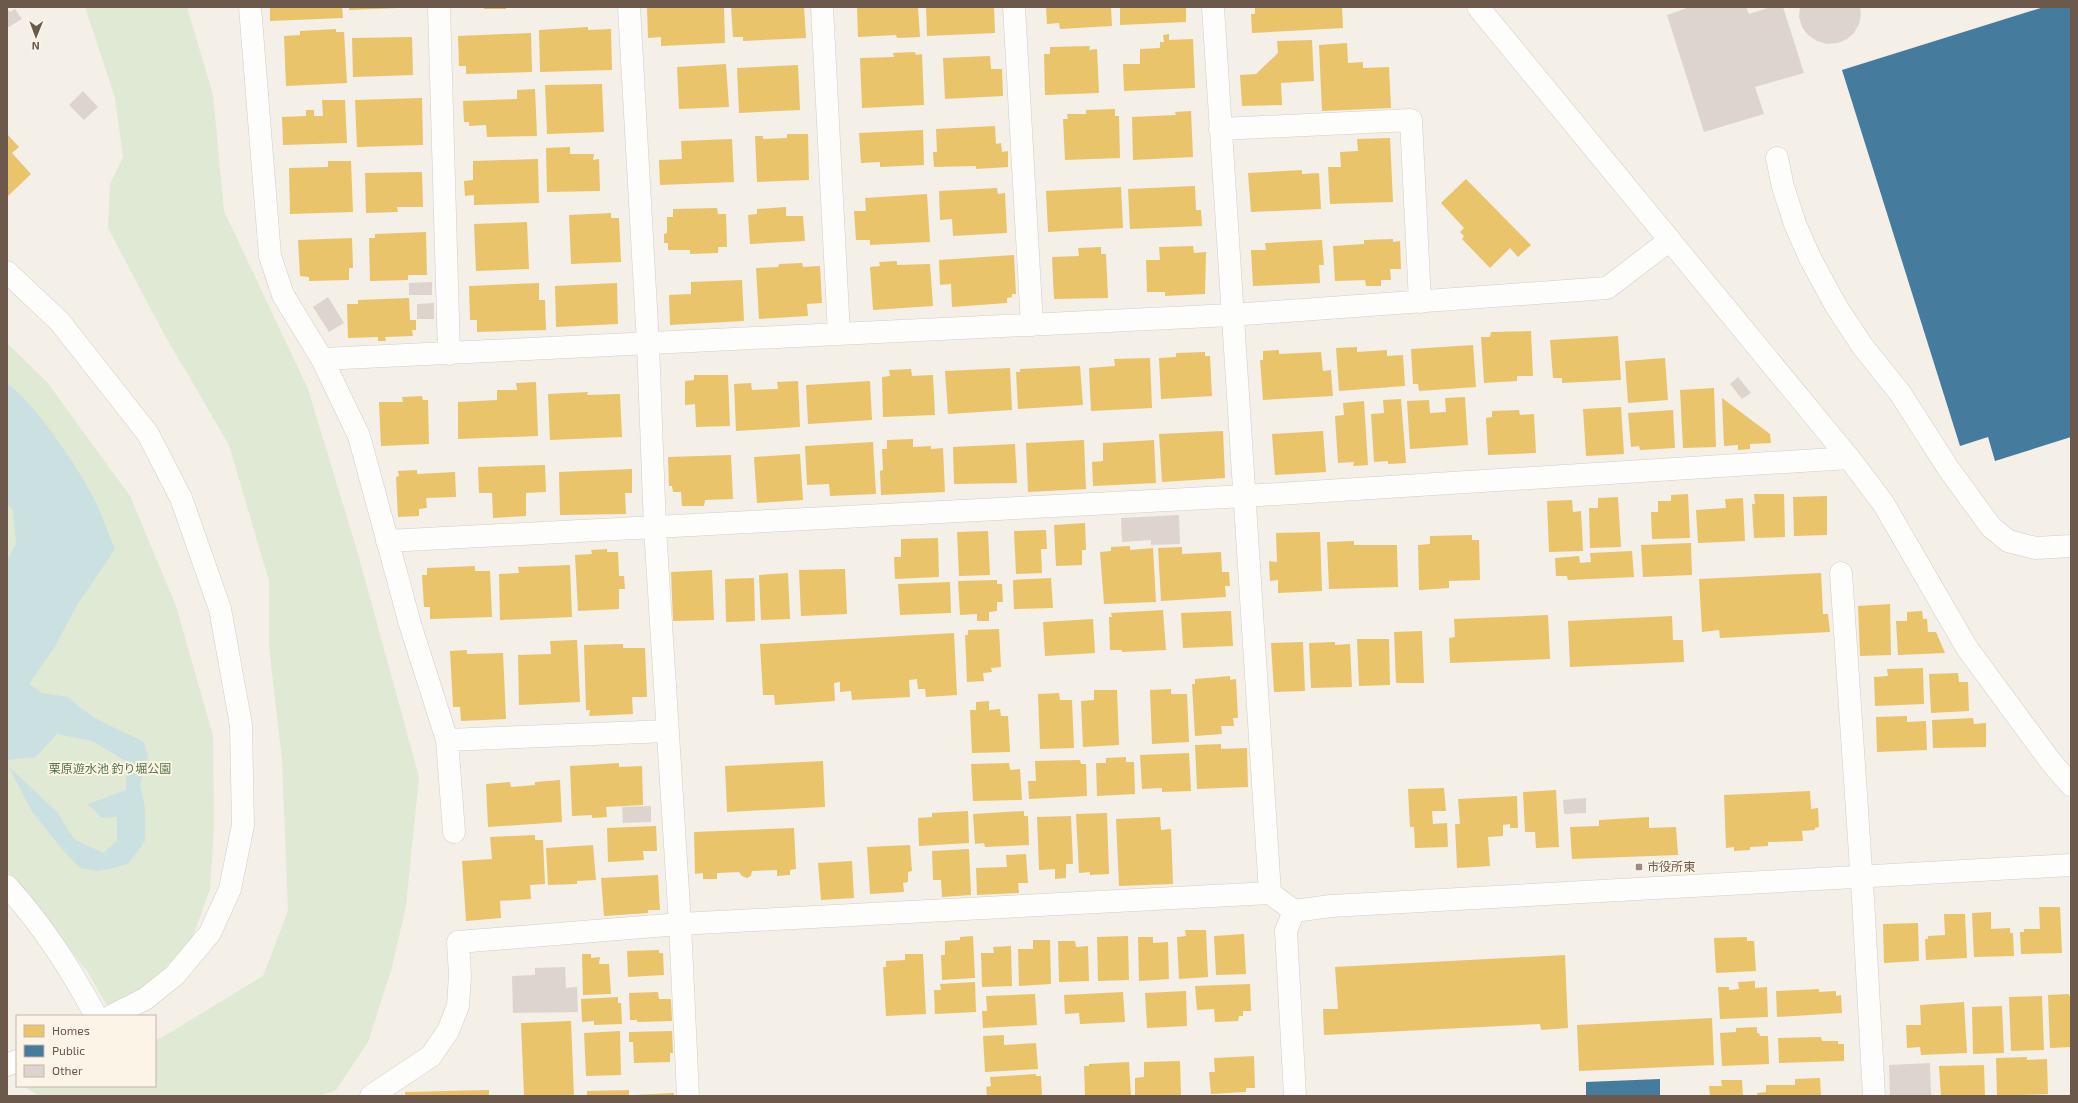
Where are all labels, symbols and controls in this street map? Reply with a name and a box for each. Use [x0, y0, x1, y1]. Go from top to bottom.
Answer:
north arrow [16, 16, 56, 56]
text: N [32, 40, 40, 53]
park label: 栗原遊水池 釣り堀公園 [49, 761, 171, 775]
place label: 市役所東 [1647, 859, 1695, 873]
marker: 市役所東 [1634, 862, 1644, 872]
legend [16, 1015, 156, 1087]
text: Homes [52, 1023, 90, 1037]
text: Public [52, 1043, 85, 1057]
text: Other [52, 1063, 83, 1077]

